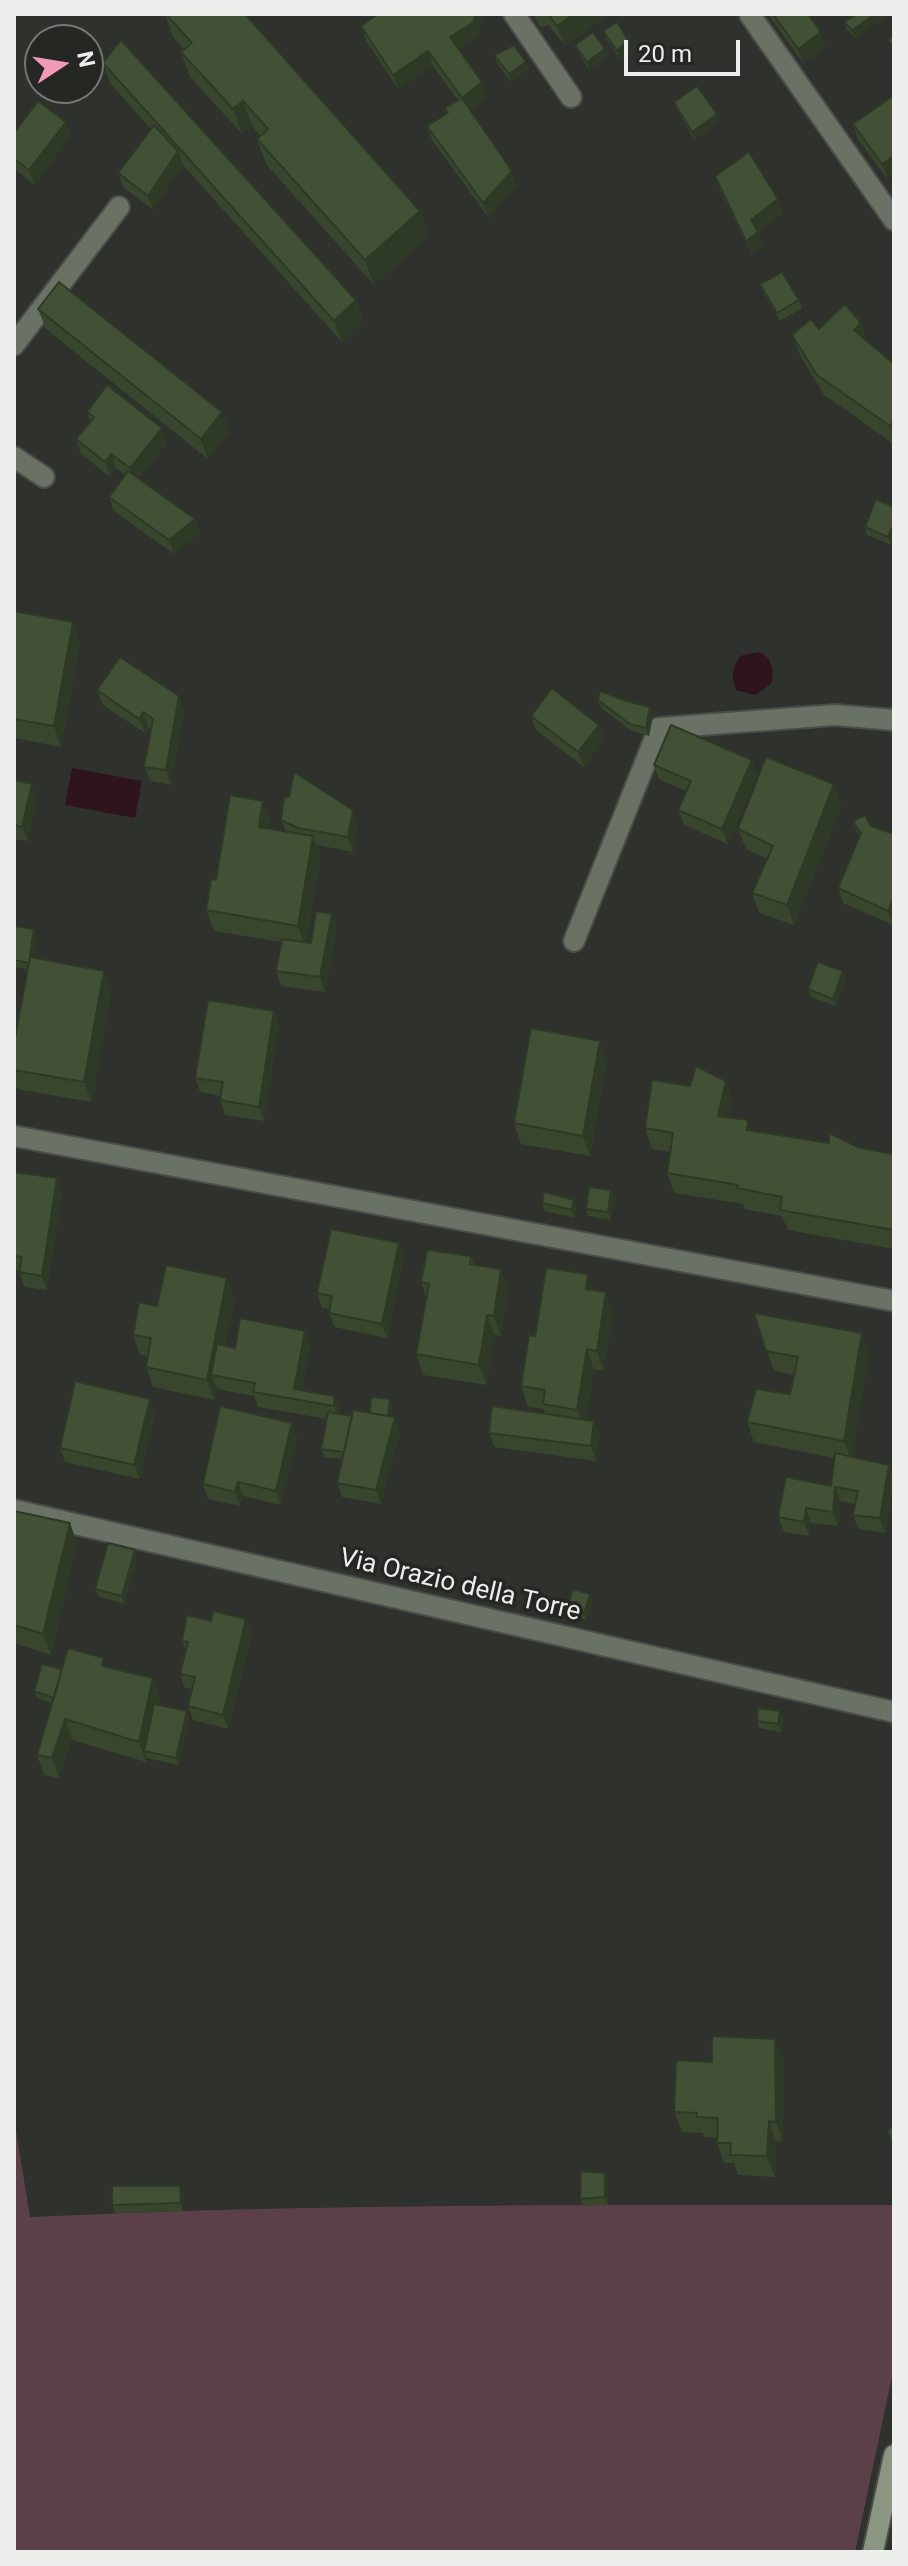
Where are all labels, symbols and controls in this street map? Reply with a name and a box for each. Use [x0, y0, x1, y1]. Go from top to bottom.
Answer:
north arrow [24, 24, 104, 104]
scale bar [628, 24, 744, 74]
text: 20 m [638, 40, 692, 68]
text: N [72, 49, 100, 70]
street label: Via Orazio della Torre [337, 1543, 583, 1629]

